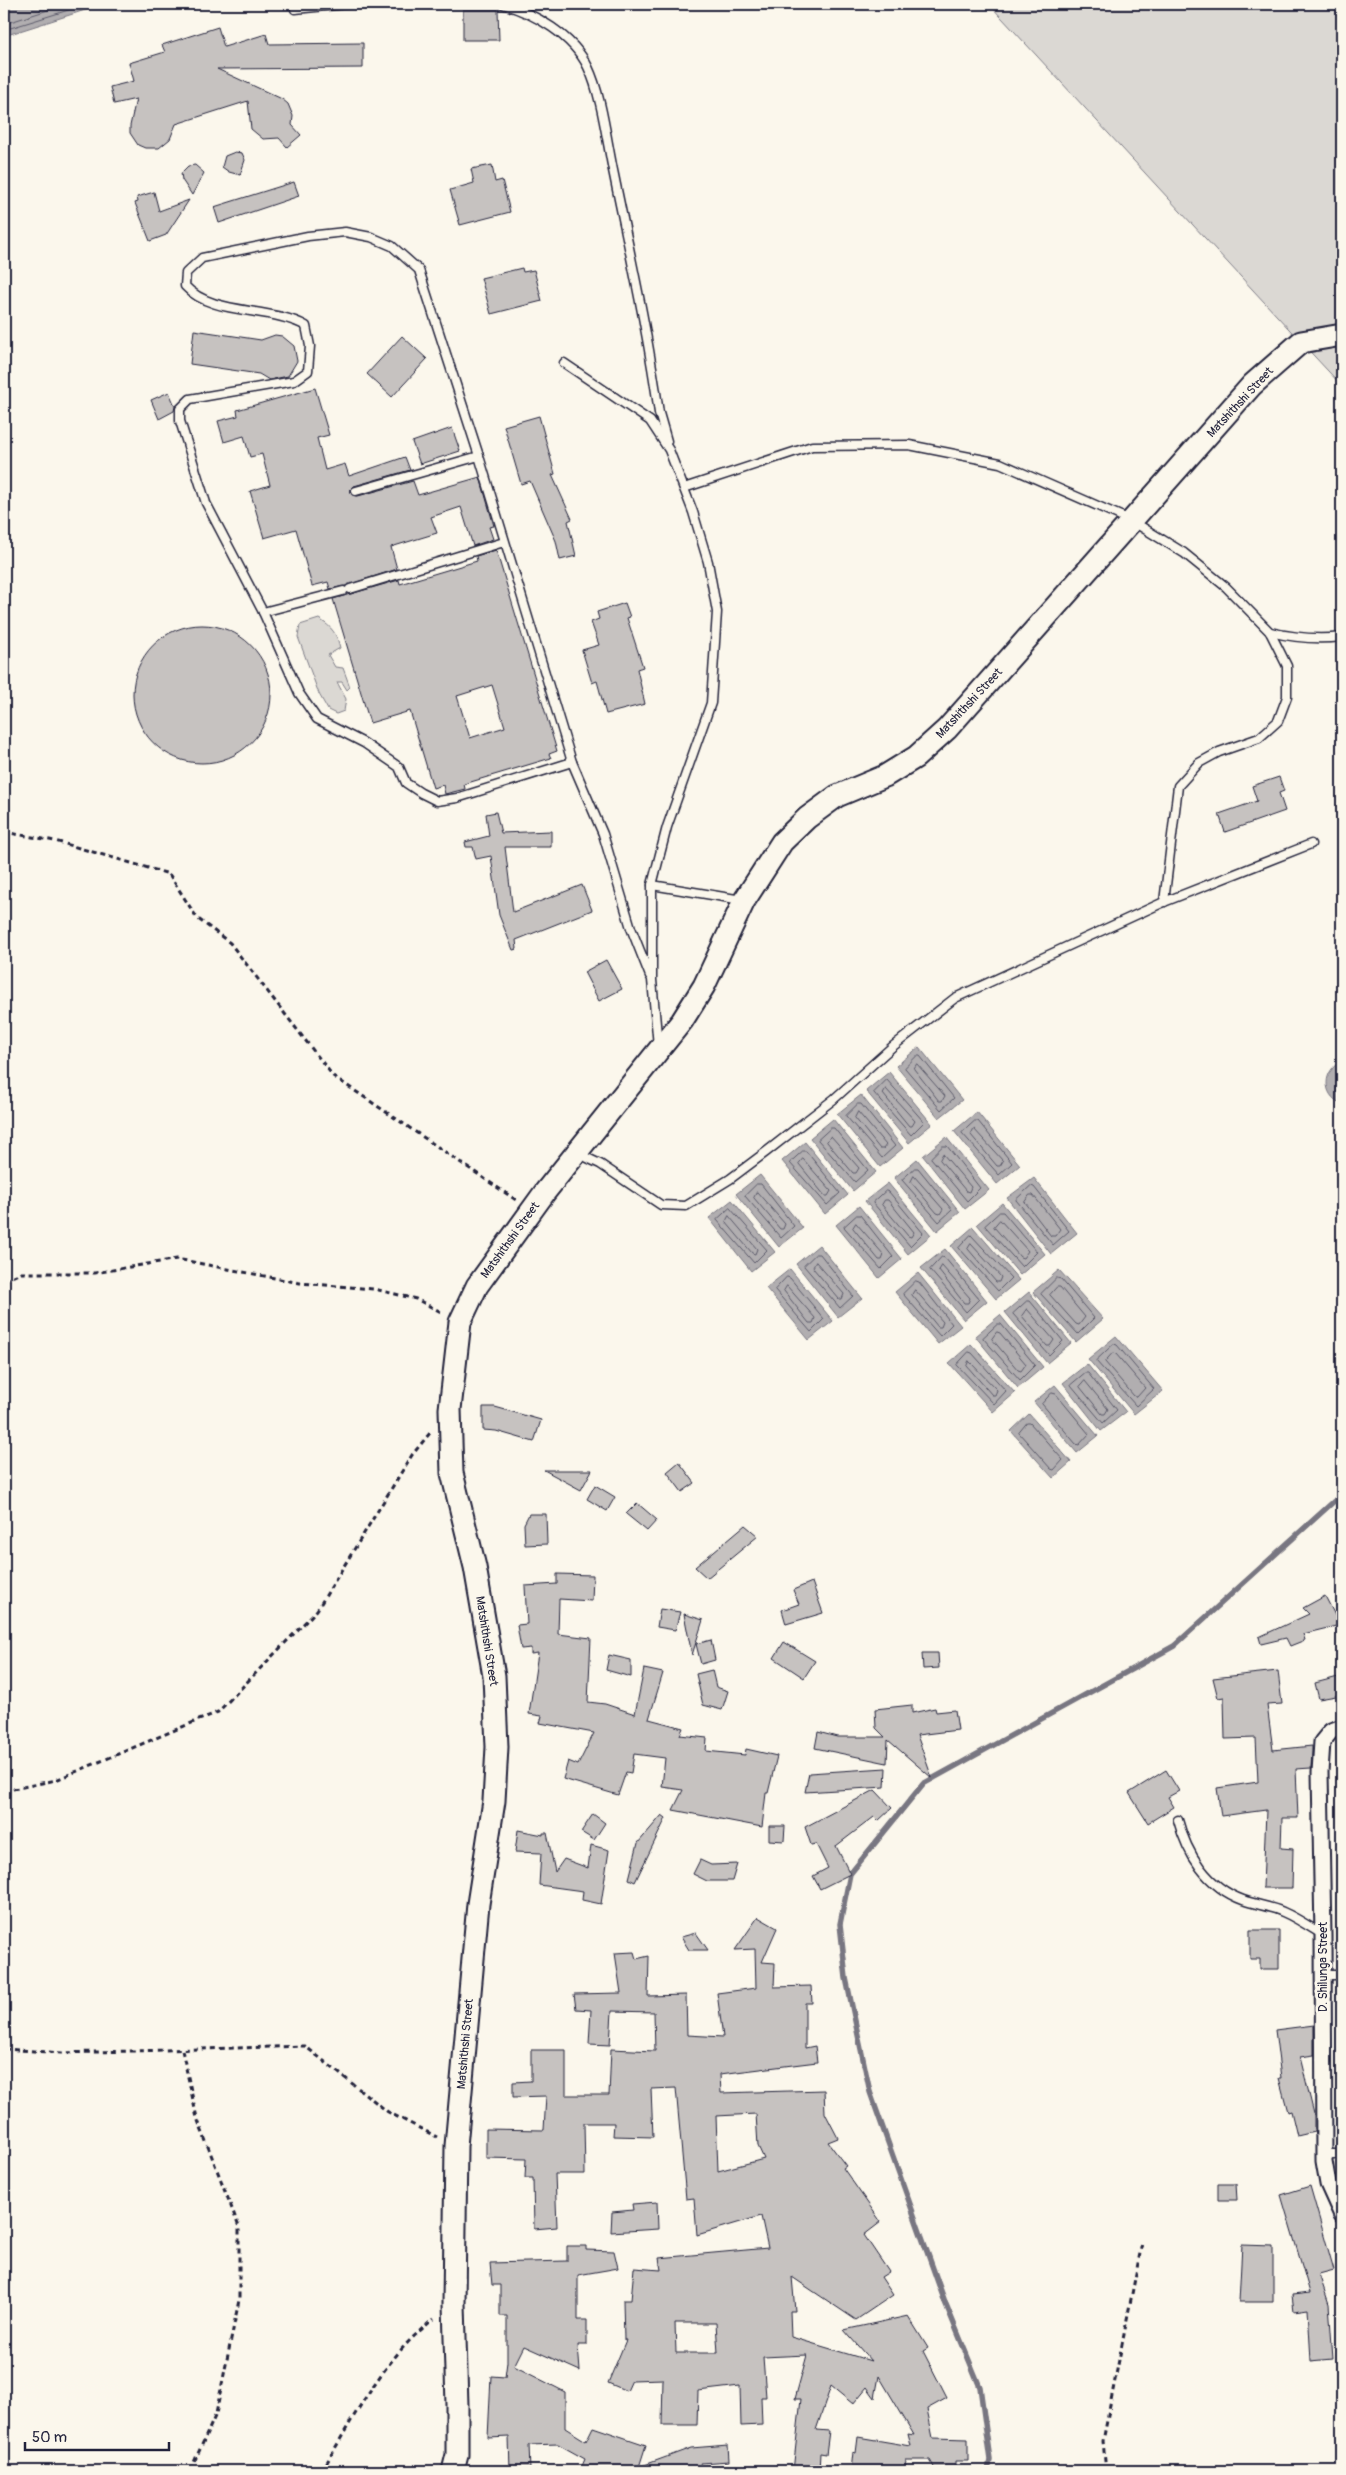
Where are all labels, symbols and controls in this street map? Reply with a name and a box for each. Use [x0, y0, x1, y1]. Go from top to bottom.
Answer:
street label: Matshithshi Street [1204, 364, 1277, 441]
street label: Matshithshi Street [933, 665, 1006, 742]
street label: Matshithshi Street [478, 1199, 543, 1281]
street label: Matshithshi Street [472, 1595, 501, 1687]
street label: D. Shilunga Street [1316, 1922, 1331, 2012]
street label: Matshithshi Street [454, 1998, 477, 2090]
scale bar [25, 2420, 169, 2452]
text: 50 m [32, 2428, 67, 2447]

